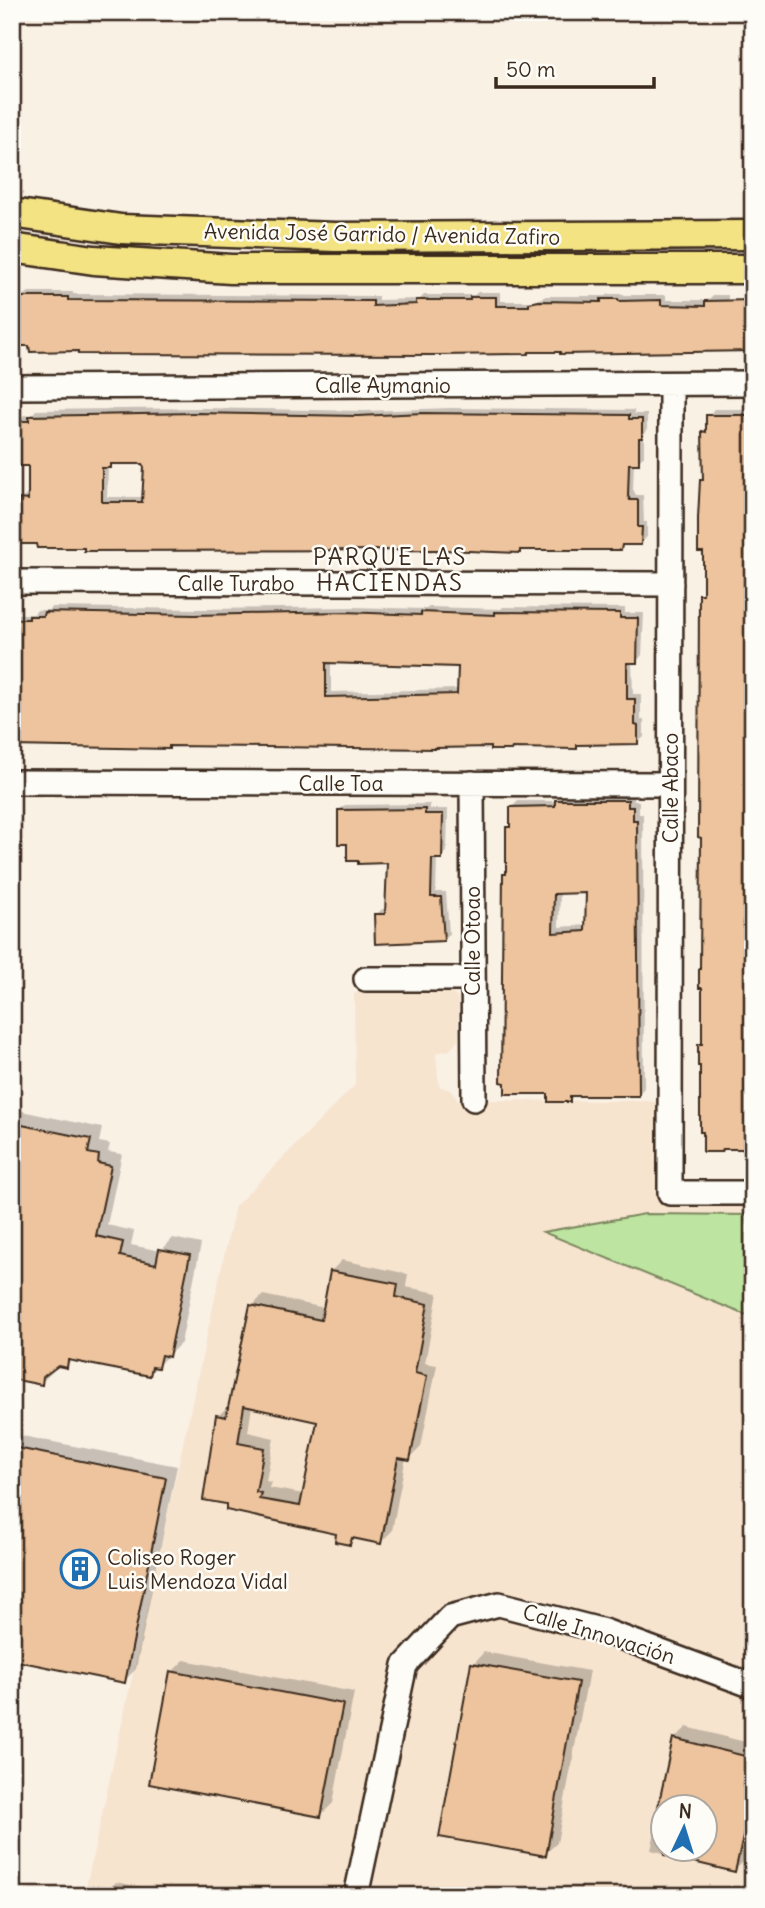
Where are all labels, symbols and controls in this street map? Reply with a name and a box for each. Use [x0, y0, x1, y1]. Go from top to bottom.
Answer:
scale bar [496, 46, 653, 90]
text: 50 m [506, 56, 555, 83]
street label: Avenida José Garrido / Avenida Zafiro [204, 217, 560, 251]
street label: Calle Aymanio [315, 372, 451, 399]
district label: PARQUE LAS HACIENDAS [313, 542, 467, 597]
street label: Calle Turabo [178, 570, 294, 597]
street label: Calle Abaco [657, 733, 684, 843]
street label: Calle Toa [299, 770, 383, 797]
street label: Calle Otoao [459, 886, 486, 996]
place label: Coliseo Roger Luis Mendoza Vidal [107, 1544, 288, 1595]
building icon: Coliseo Roger Luis Mendoza Vidal [59, 1548, 101, 1590]
street label: Calle Innovación [520, 1598, 678, 1670]
north arrow [650, 1792, 720, 1862]
text: N [678, 1799, 693, 1823]

